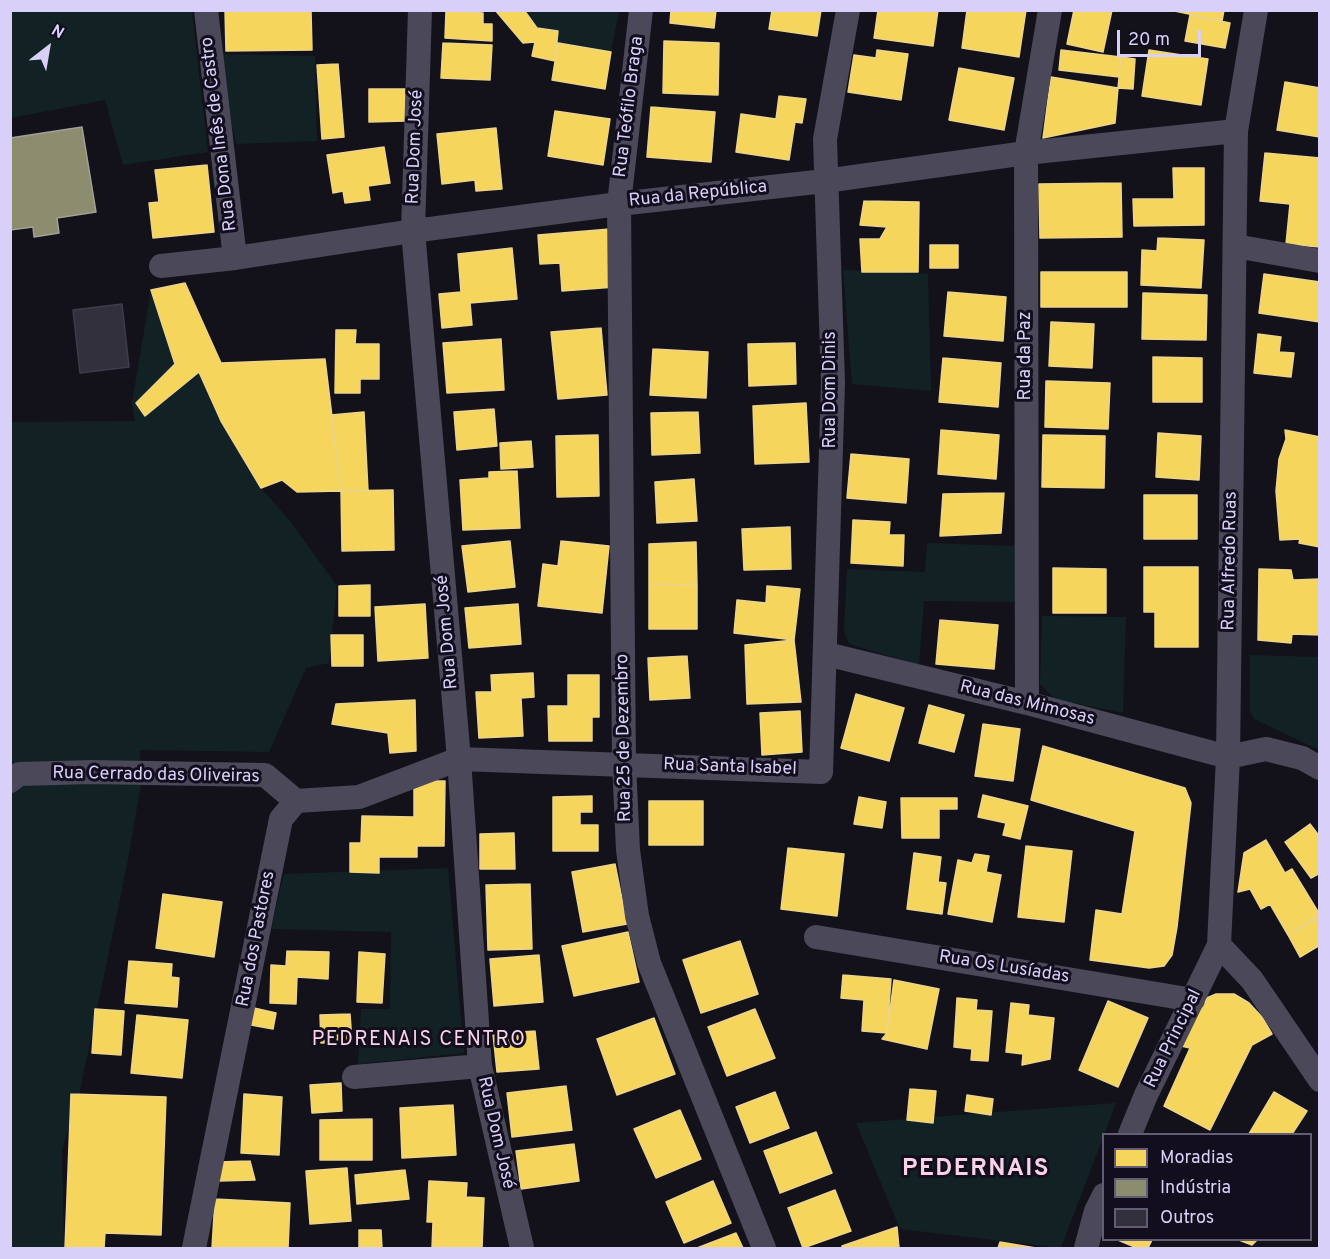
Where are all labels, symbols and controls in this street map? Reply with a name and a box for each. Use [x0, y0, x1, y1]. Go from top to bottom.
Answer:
north arrow [18, 18, 78, 78]
scale bar [1120, 18, 1204, 56]
text: N [47, 21, 67, 44]
text: 20 m [1128, 29, 1170, 52]
street label: Rua Teófilo Braga [611, 35, 649, 179]
street label: Rua Dona Inês de Castro [197, 36, 243, 232]
street label: Rua Dom José [403, 89, 429, 205]
street label: Rua da República [628, 177, 768, 213]
street label: Rua da Paz [1015, 311, 1037, 401]
street label: Rua Dom Dinis [820, 331, 842, 449]
street label: Rua Alfredo Ruas [1219, 491, 1243, 631]
street label: Rua Dom José [432, 574, 464, 690]
street label: Rua 25 de Dezembro [613, 654, 637, 822]
street label: Rua das Mimosas [957, 677, 1097, 731]
street label: Rua Santa Isabel [663, 755, 797, 781]
street label: Rua Cerrado das Oliveiras [52, 763, 260, 789]
street label: Rua dos Pastores [233, 869, 281, 1009]
street label: Rua Os Lusíadas [937, 947, 1071, 989]
street label: Rua Principal [1141, 986, 1207, 1092]
district label: PEDRENAIS CENTRO [312, 1029, 526, 1053]
street label: Rua Dom José [472, 1075, 518, 1191]
legend [1102, 1133, 1312, 1241]
text: Moradias [1160, 1147, 1233, 1170]
district label: PEDERNAIS [902, 1156, 1050, 1184]
text: Indústria [1160, 1177, 1231, 1200]
text: Outros [1160, 1207, 1214, 1230]

